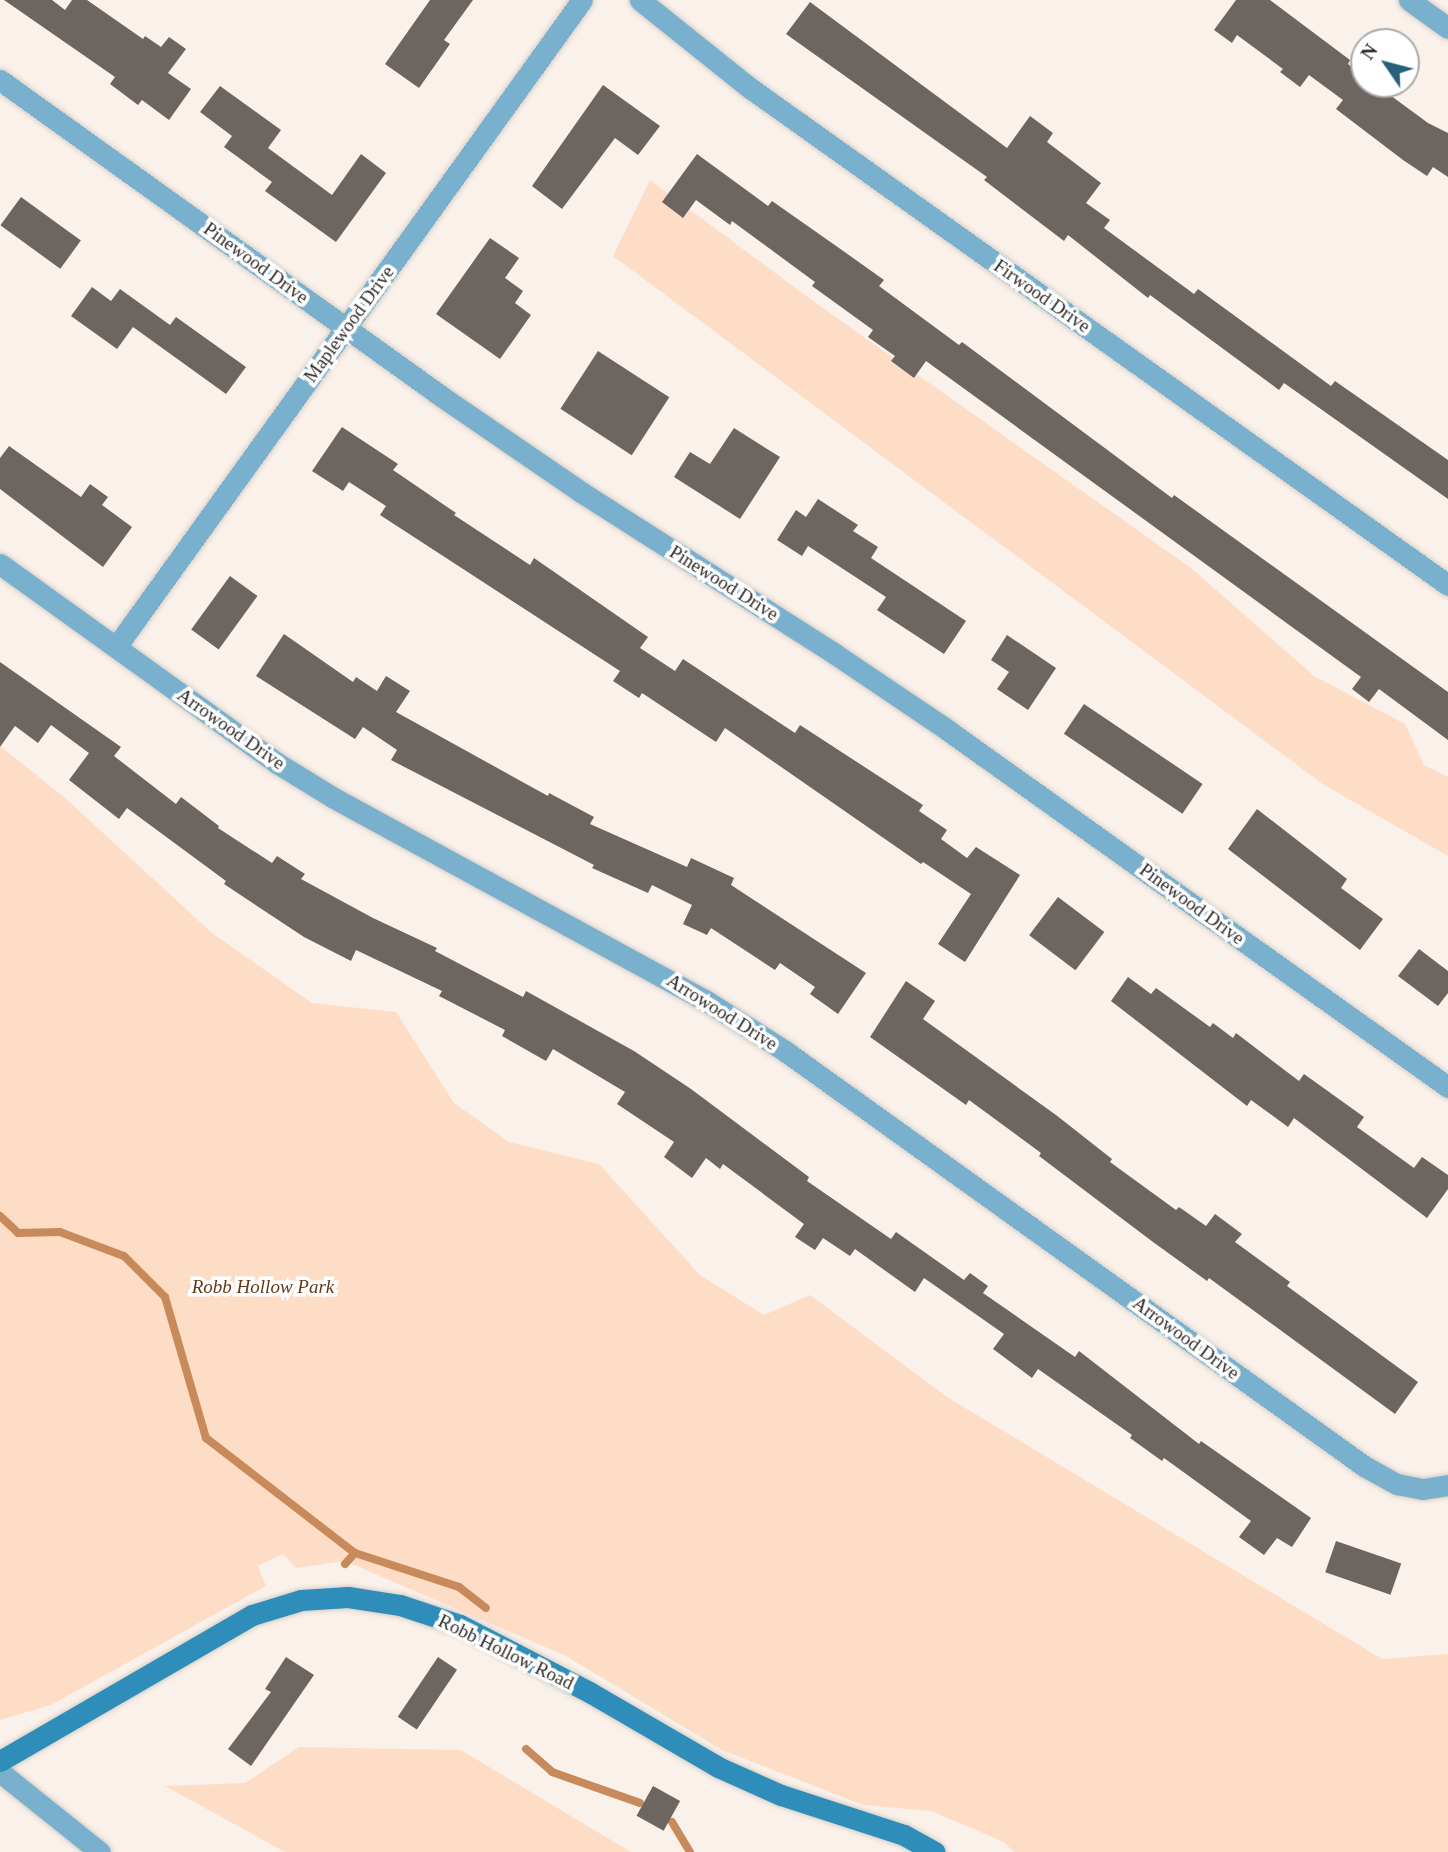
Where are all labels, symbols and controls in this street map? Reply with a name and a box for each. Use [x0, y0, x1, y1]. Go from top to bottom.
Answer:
north arrow [1350, 28, 1420, 98]
text: N [1356, 40, 1382, 63]
street label: Pinewood Drive [199, 217, 313, 309]
street label: Firwood Drive [989, 254, 1095, 338]
street label: Maplewood Drive [299, 261, 399, 387]
street label: Pinewood Drive [665, 540, 783, 626]
street label: Arrowood Drive [173, 683, 289, 775]
street label: Pinewood Drive [1135, 858, 1249, 950]
street label: Arrowood Drive [662, 969, 782, 1055]
park label: Robb Hollow Park [192, 1276, 334, 1298]
street label: Arrowood Drive [1128, 1292, 1244, 1384]
street label: Robb Hollow Road [435, 1609, 577, 1695]

